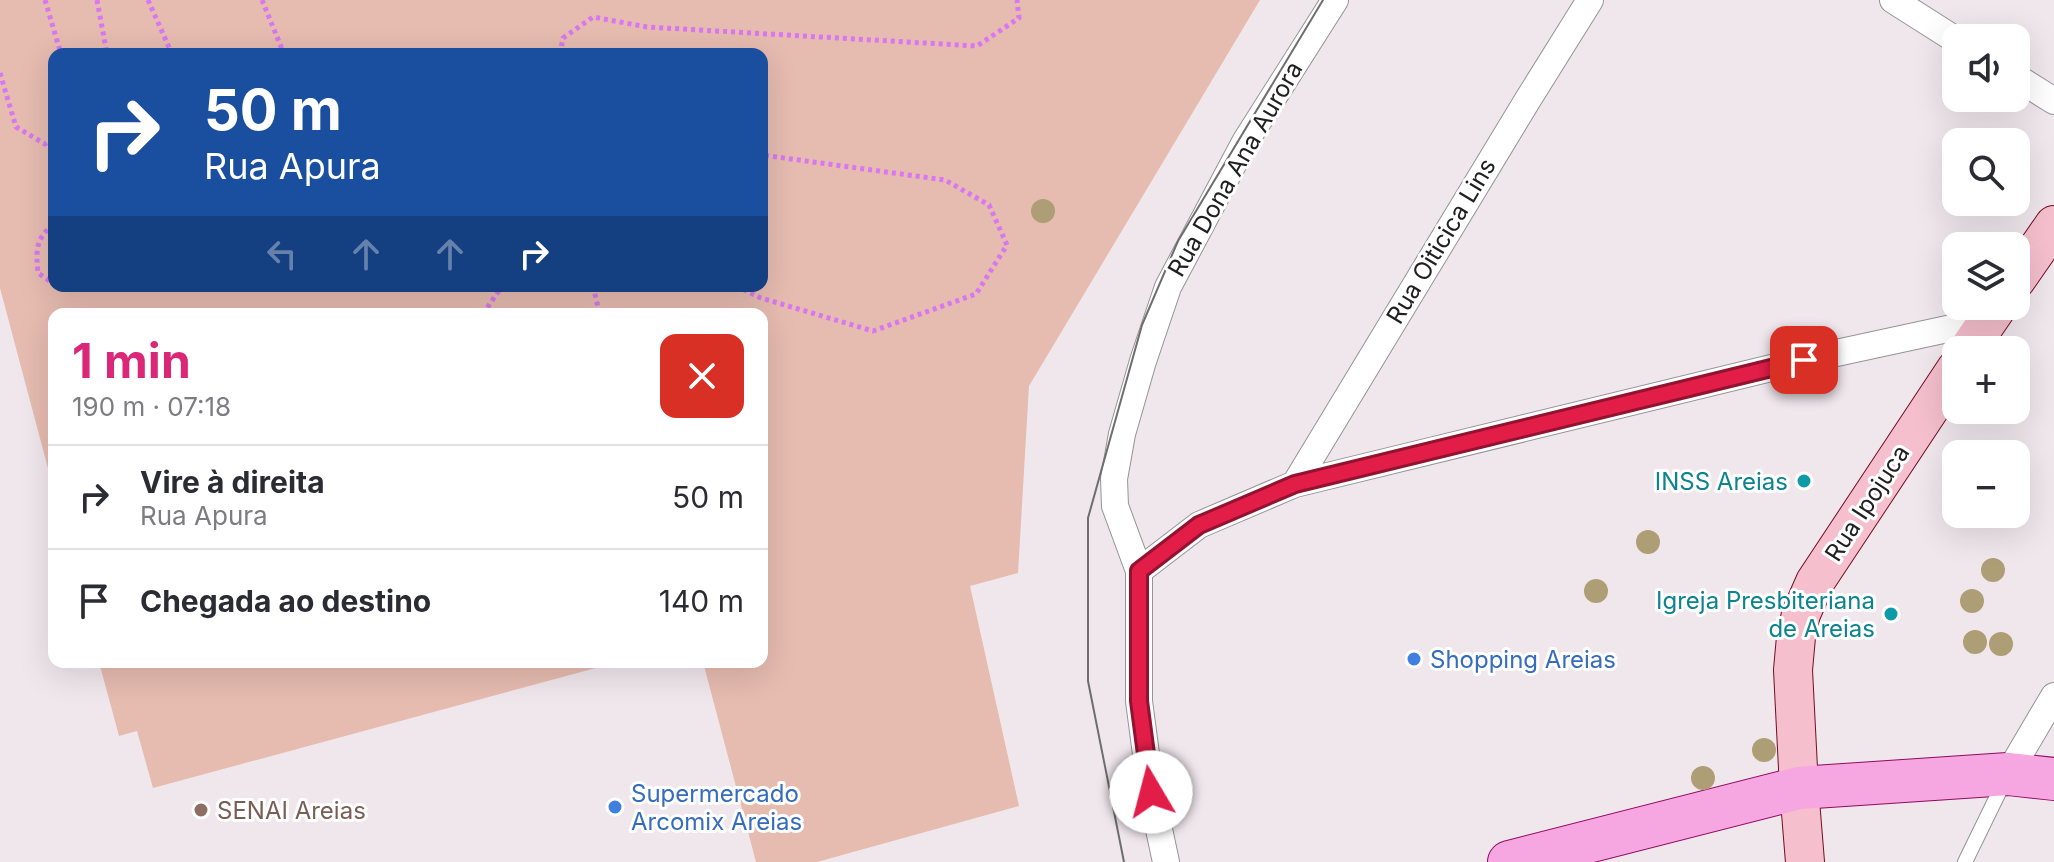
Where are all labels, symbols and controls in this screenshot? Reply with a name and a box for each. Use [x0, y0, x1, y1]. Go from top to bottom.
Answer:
map controls [1942, 24, 2030, 528]
button: sound [1942, 24, 2030, 112]
street label: Rua Dona Ana Aurora [1162, 56, 1308, 282]
text: 50 m [204, 76, 342, 144]
icon: right [72, 80, 176, 184]
button: search [1942, 128, 2030, 216]
text: Rua Apura [204, 144, 381, 188]
street label: Rua Oiticica Lins [1380, 153, 1502, 329]
icon: left [260, 232, 304, 276]
icon: ahead [344, 232, 388, 276]
icon: ahead [428, 232, 472, 276]
icon: right [512, 232, 556, 276]
button: layers [1942, 232, 2030, 320]
pin [1770, 326, 1838, 394]
text: 1 min [72, 331, 191, 390]
button: close [660, 334, 744, 418]
button: + [1942, 336, 2030, 424]
icon: arrive [1782, 338, 1826, 382]
text: 190 m · 07:18 [72, 391, 231, 422]
street label: Rua Ipojuca [1819, 439, 1915, 567]
button: − [1942, 440, 2030, 528]
text: Vire à direita [140, 464, 325, 500]
place label: INSS Areias [1655, 467, 1788, 496]
marker: INSS Areias [1795, 472, 1813, 490]
icon: right [72, 475, 116, 519]
text: 50 m [672, 479, 744, 515]
text: Rua Apura [140, 500, 268, 531]
icon: arrive [72, 579, 116, 623]
text: Chegada ao destino [140, 583, 431, 619]
text: 140 m [659, 583, 744, 619]
place label: Igreja Presbiteriana de Areias [1656, 586, 1875, 643]
marker: Igreja Presbiteriana de Areias [1882, 605, 1900, 623]
place label: Shopping Areias [1430, 645, 1616, 674]
marker: Shopping Areias [1405, 650, 1423, 668]
position arrow [1109, 750, 1193, 834]
place label: Supermercado Arcomix Areias [631, 779, 802, 836]
place label: SENAI Areias [217, 796, 366, 825]
marker: Supermercado Arcomix Areias [606, 798, 624, 816]
marker: SENAI Areias [192, 801, 210, 819]

